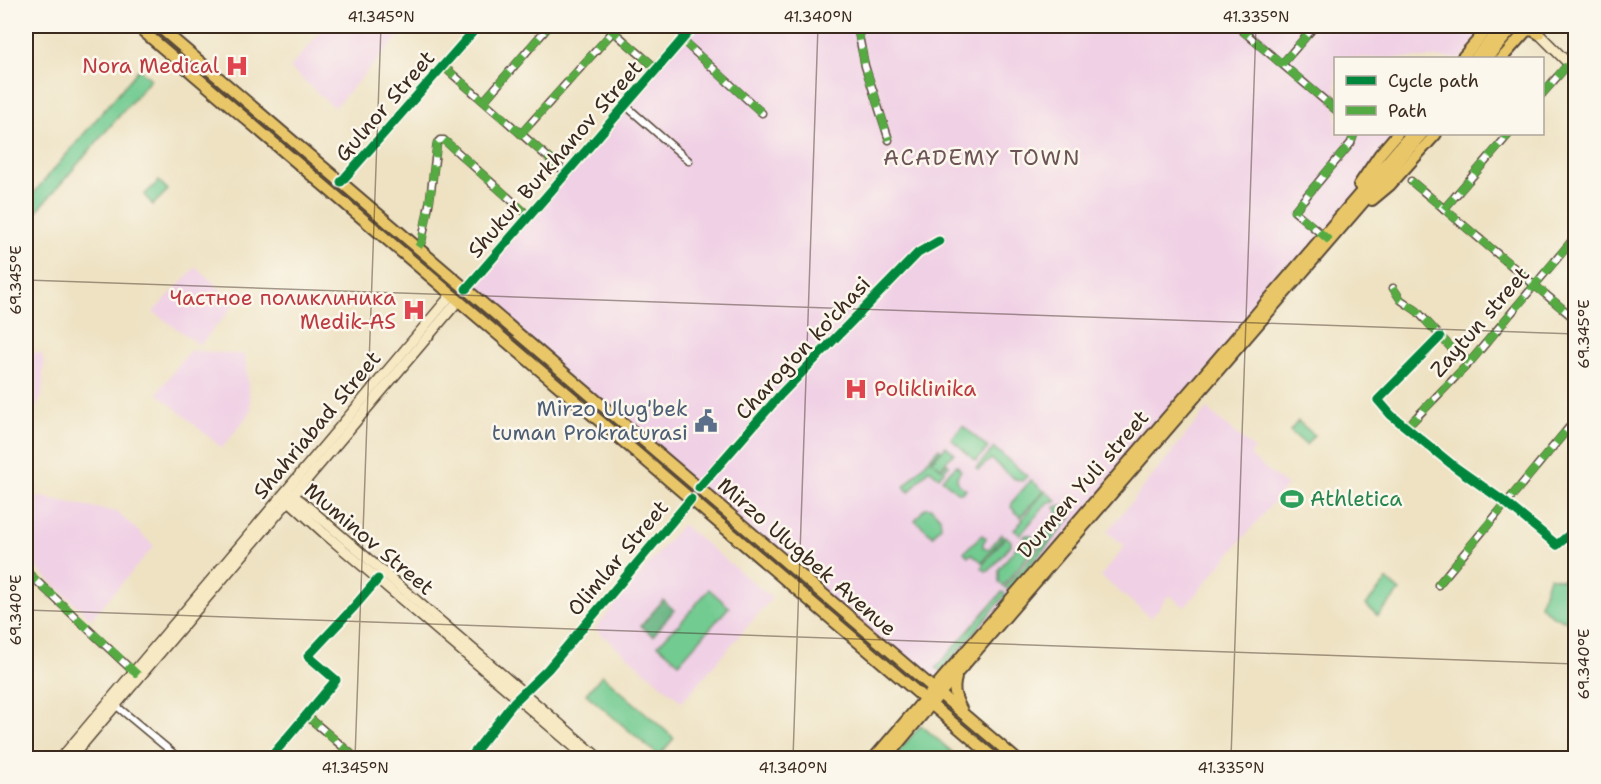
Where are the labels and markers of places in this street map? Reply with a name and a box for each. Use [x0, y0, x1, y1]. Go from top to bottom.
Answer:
place label: Nora Medical [82, 52, 220, 80]
hospital icon: Nora Medical [224, 53, 250, 79]
place label: Частное поликлиника Medik-AS [169, 284, 396, 336]
hospital icon: Частное поликлиника Medik-AS [401, 297, 427, 323]
place label: Poliklinika [874, 375, 976, 403]
hospital icon: Poliklinika [843, 376, 869, 402]
place label: Mirzo Ulug'bek tuman Prokraturasi [492, 395, 688, 447]
public building icon: Mirzo Ulug'bek tuman Prokraturasi [693, 408, 719, 434]
place label: Athletica [1310, 485, 1402, 513]
sports icon: Athletica [1279, 486, 1305, 512]

